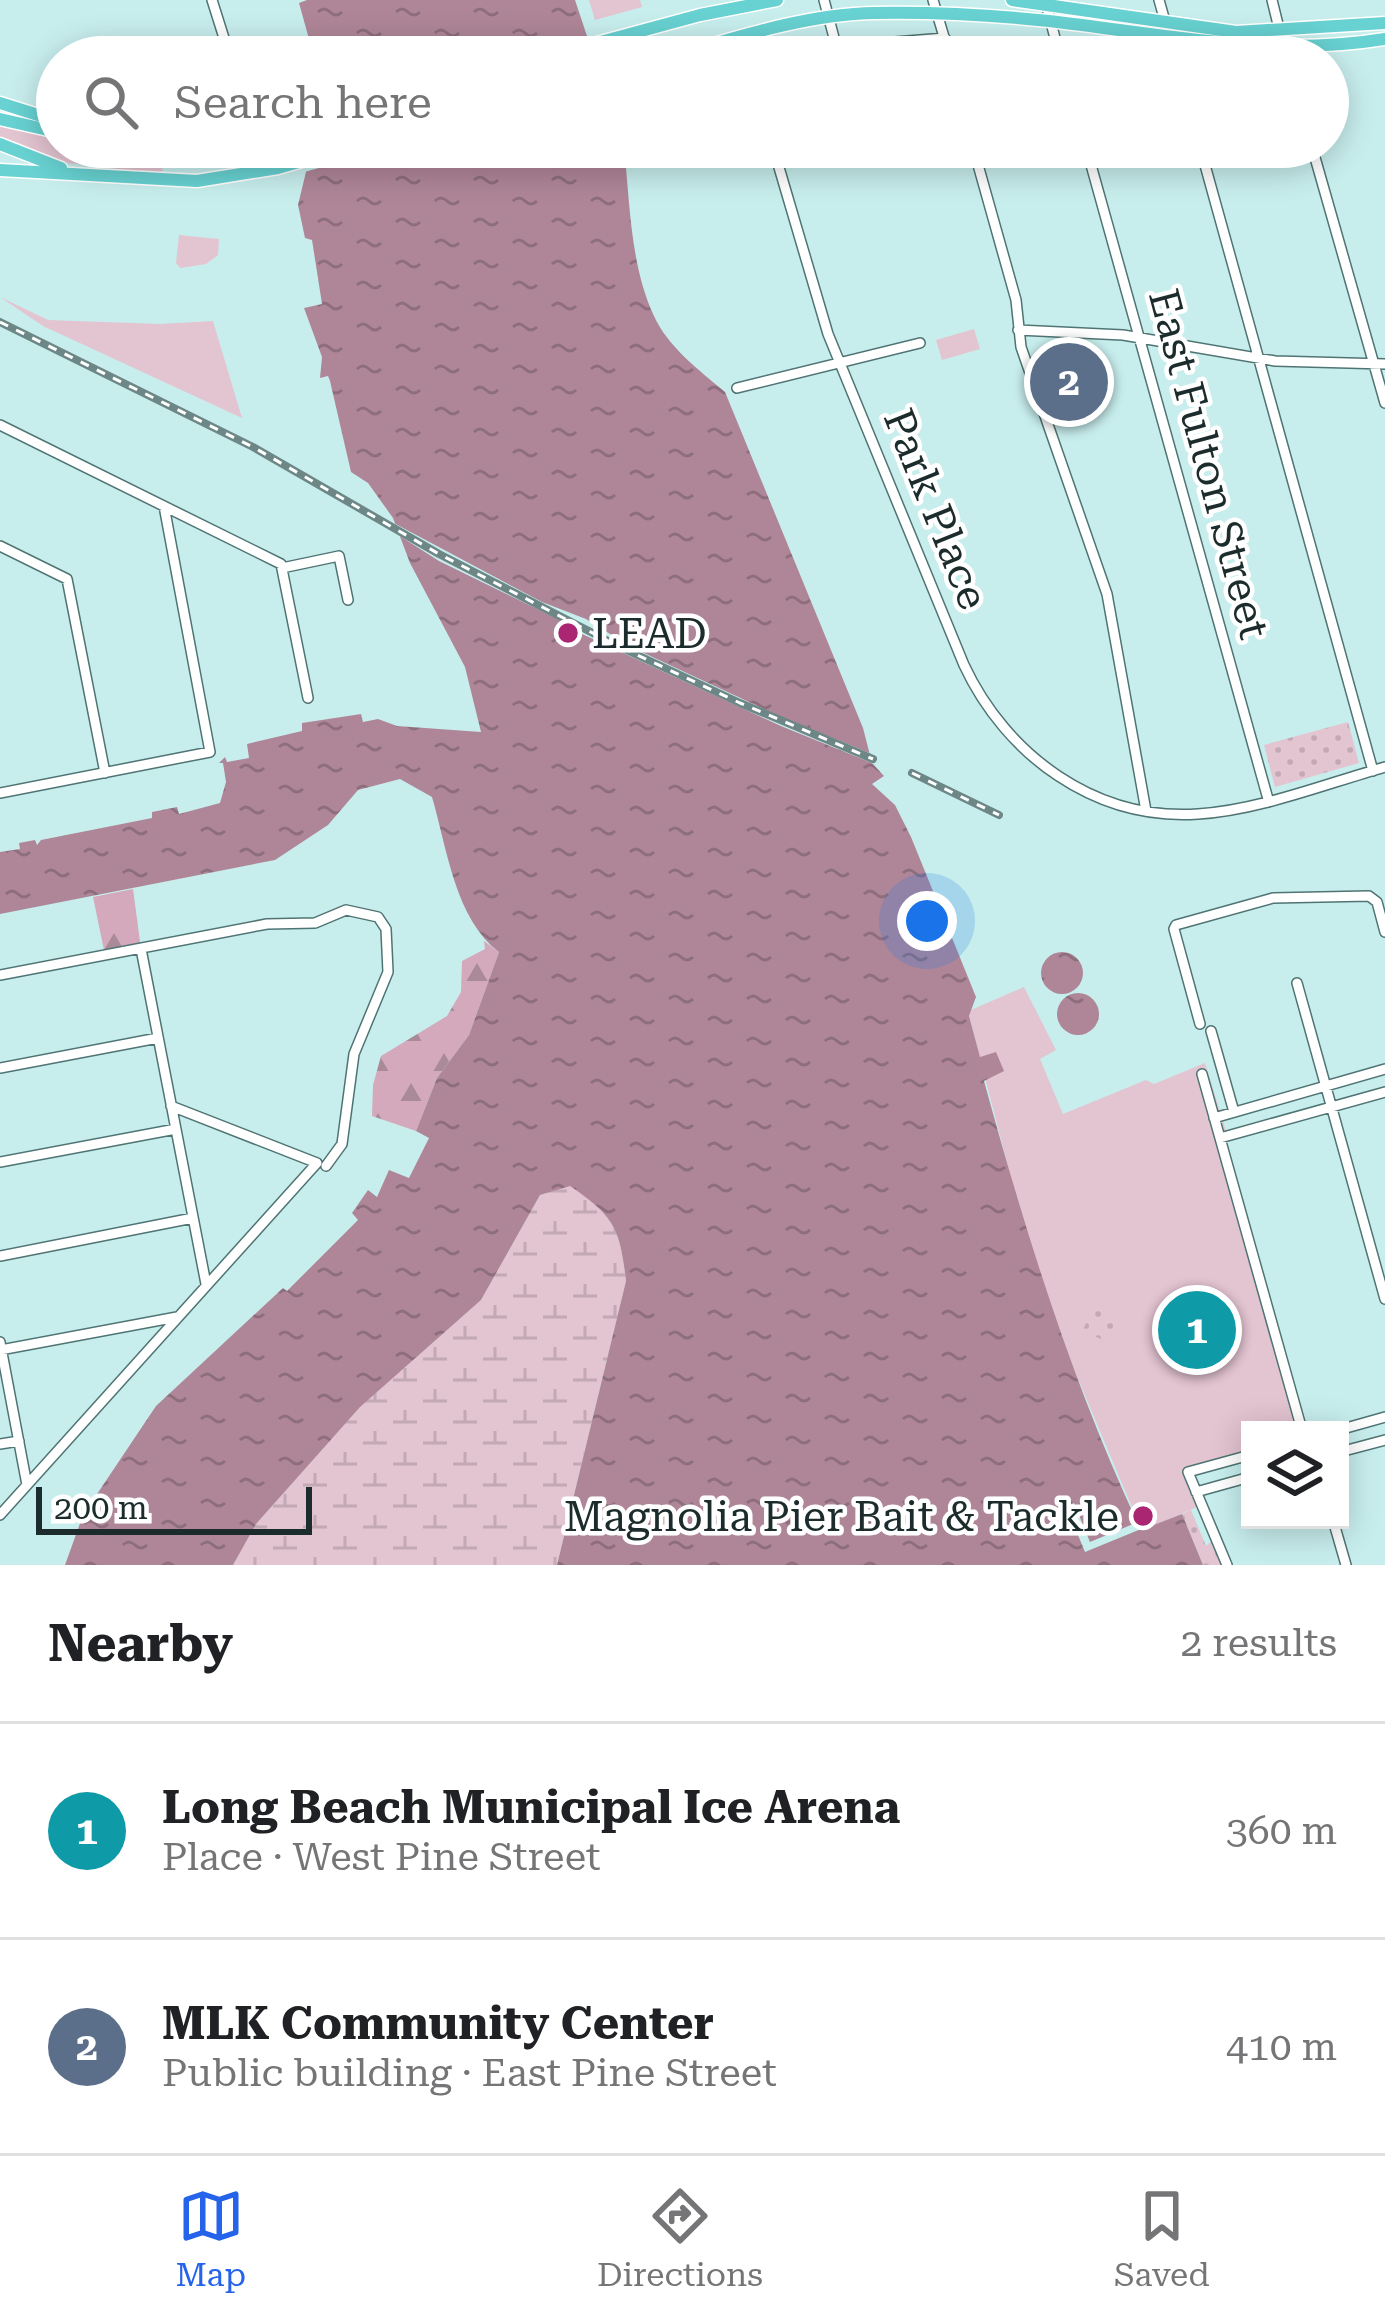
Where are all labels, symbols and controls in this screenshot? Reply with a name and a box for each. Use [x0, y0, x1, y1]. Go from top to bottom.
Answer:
search box [36, 36, 1349, 168]
icon: search [78, 69, 144, 135]
text: Search here [174, 76, 432, 129]
street label: East Fulton Street [1139, 284, 1279, 644]
pin: 2 [1030, 337, 1108, 427]
street label: Park Place [874, 402, 998, 616]
place label: LEAD [592, 609, 707, 658]
marker: LEAD [555, 620, 581, 646]
your location [897, 891, 957, 951]
pin: 1 [1158, 1285, 1236, 1375]
map controls [1241, 1421, 1349, 1529]
button: layers [1241, 1421, 1349, 1529]
scale bar [36, 1481, 312, 1534]
text: 200 m [54, 1488, 148, 1527]
place label: Magnolia Pier Bait & Tackle [564, 1492, 1119, 1541]
marker: Magnolia Pier Bait & Tackle [1130, 1503, 1156, 1529]
text: Nearby [48, 1614, 233, 1673]
text: 2 results [1180, 1620, 1337, 1666]
text: Long Beach Municipal Ice Arena [162, 1781, 900, 1834]
text: 1 [76, 1808, 98, 1854]
text: 360 m [1226, 1808, 1337, 1854]
text: Place · West Pine Street [162, 1834, 601, 1880]
text: MLK Community Center [162, 1997, 714, 2050]
text: 2 [76, 2024, 98, 2070]
text: 410 m [1226, 2024, 1337, 2070]
text: Public building · East Pine Street [162, 2050, 777, 2096]
tab: Map [175, 2183, 246, 2294]
tab: Directions [597, 2183, 763, 2294]
tab: Saved [1114, 2183, 1210, 2294]

